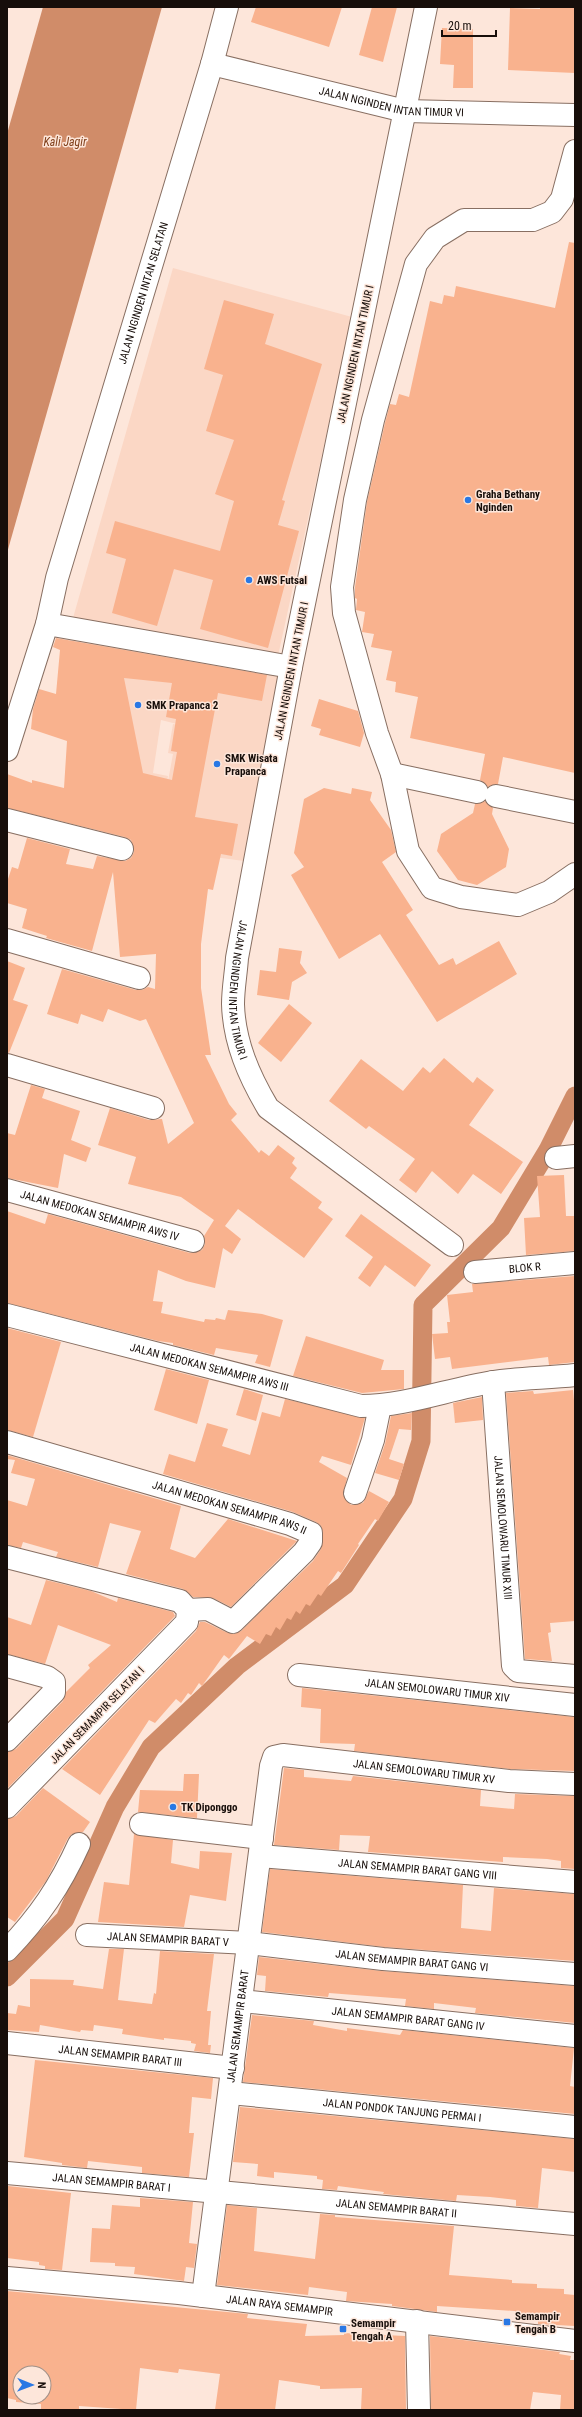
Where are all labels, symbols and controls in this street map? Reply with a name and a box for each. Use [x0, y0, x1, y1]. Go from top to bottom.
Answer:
scale bar [442, 12, 496, 38]
text: 20 m [448, 19, 472, 33]
street label: JALAN NGINDEN INTAN TIMUR VI [318, 84, 464, 119]
water label: Kali Jagir [43, 135, 87, 149]
street label: JALAN NGINDEN INTAN SELATAN [116, 221, 171, 366]
street label: JALAN NGINDEN INTAN TIMUR I [334, 284, 376, 424]
place label: Graha Bethany Nginden [476, 488, 540, 514]
marker: Graha Bethany Nginden [463, 495, 473, 505]
place label: AWS Futsal [257, 574, 307, 587]
marker: AWS Futsal [244, 575, 254, 585]
street label: JALAN NGINDEN INTAN TIMUR I [272, 601, 311, 741]
place label: SMK Prapanca 2 [146, 699, 219, 712]
marker: SMK Prapanca 2 [133, 700, 143, 710]
place label: SMK Wisata Prapanca [225, 752, 278, 778]
marker: SMK Wisata Prapanca [212, 759, 222, 769]
street label: JALAN NGINDEN INTAN TIMUR I [226, 919, 250, 1062]
street label: JALAN MEDOKAN SEMAMPIR AWS IV [19, 1188, 180, 1244]
street label: BLOK R [508, 1260, 541, 1276]
street label: JALAN MEDOKAN SEMAMPIR AWS III [129, 1341, 290, 1394]
street label: JALAN SEMOLOWARU TIMUR XIII [491, 1455, 514, 1600]
street label: JALAN MEDOKAN SEMAMPIR AWS II [151, 1478, 309, 1537]
street label: JALAN SEMAMPIR SELATAN I [48, 1664, 147, 1767]
street label: JALAN SEMOLOWARU TIMUR XIV [364, 1676, 510, 1705]
street label: JALAN SEMOLOWARU TIMUR XV [352, 1757, 496, 1786]
place label: TK Diponggo [181, 1801, 238, 1814]
marker: TK Diponggo [168, 1802, 178, 1812]
street label: JALAN SEMAMPIR BARAT GANG VIII [338, 1856, 497, 1883]
street label: JALAN SEMAMPIR BARAT V [107, 1930, 229, 1949]
street label: JALAN SEMAMPIR BARAT GANG VI [335, 1947, 489, 1974]
street label: JALAN SEMAMPIR BARAT [224, 1969, 252, 2083]
street label: JALAN SEMAMPIR BARAT GANG IV [331, 2004, 485, 2033]
street label: JALAN SEMAMPIR BARAT III [58, 2043, 183, 2069]
street label: JALAN PONDOK TANJUNG PERMAI I [322, 2096, 482, 2125]
street label: JALAN SEMAMPIR BARAT I [52, 2171, 171, 2195]
street label: JALAN SEMAMPIR BARAT II [335, 2197, 457, 2220]
street label: JALAN RAYA SEMAMPIR [225, 2293, 334, 2319]
place label: Semampir Tengah B [515, 2310, 560, 2336]
place label: Semampir Tengah A [351, 2317, 396, 2343]
marker: Semampir Tengah B [502, 2317, 512, 2327]
marker: Semampir Tengah A [338, 2324, 348, 2334]
north arrow [12, 2365, 52, 2405]
text: N [35, 2382, 48, 2389]

